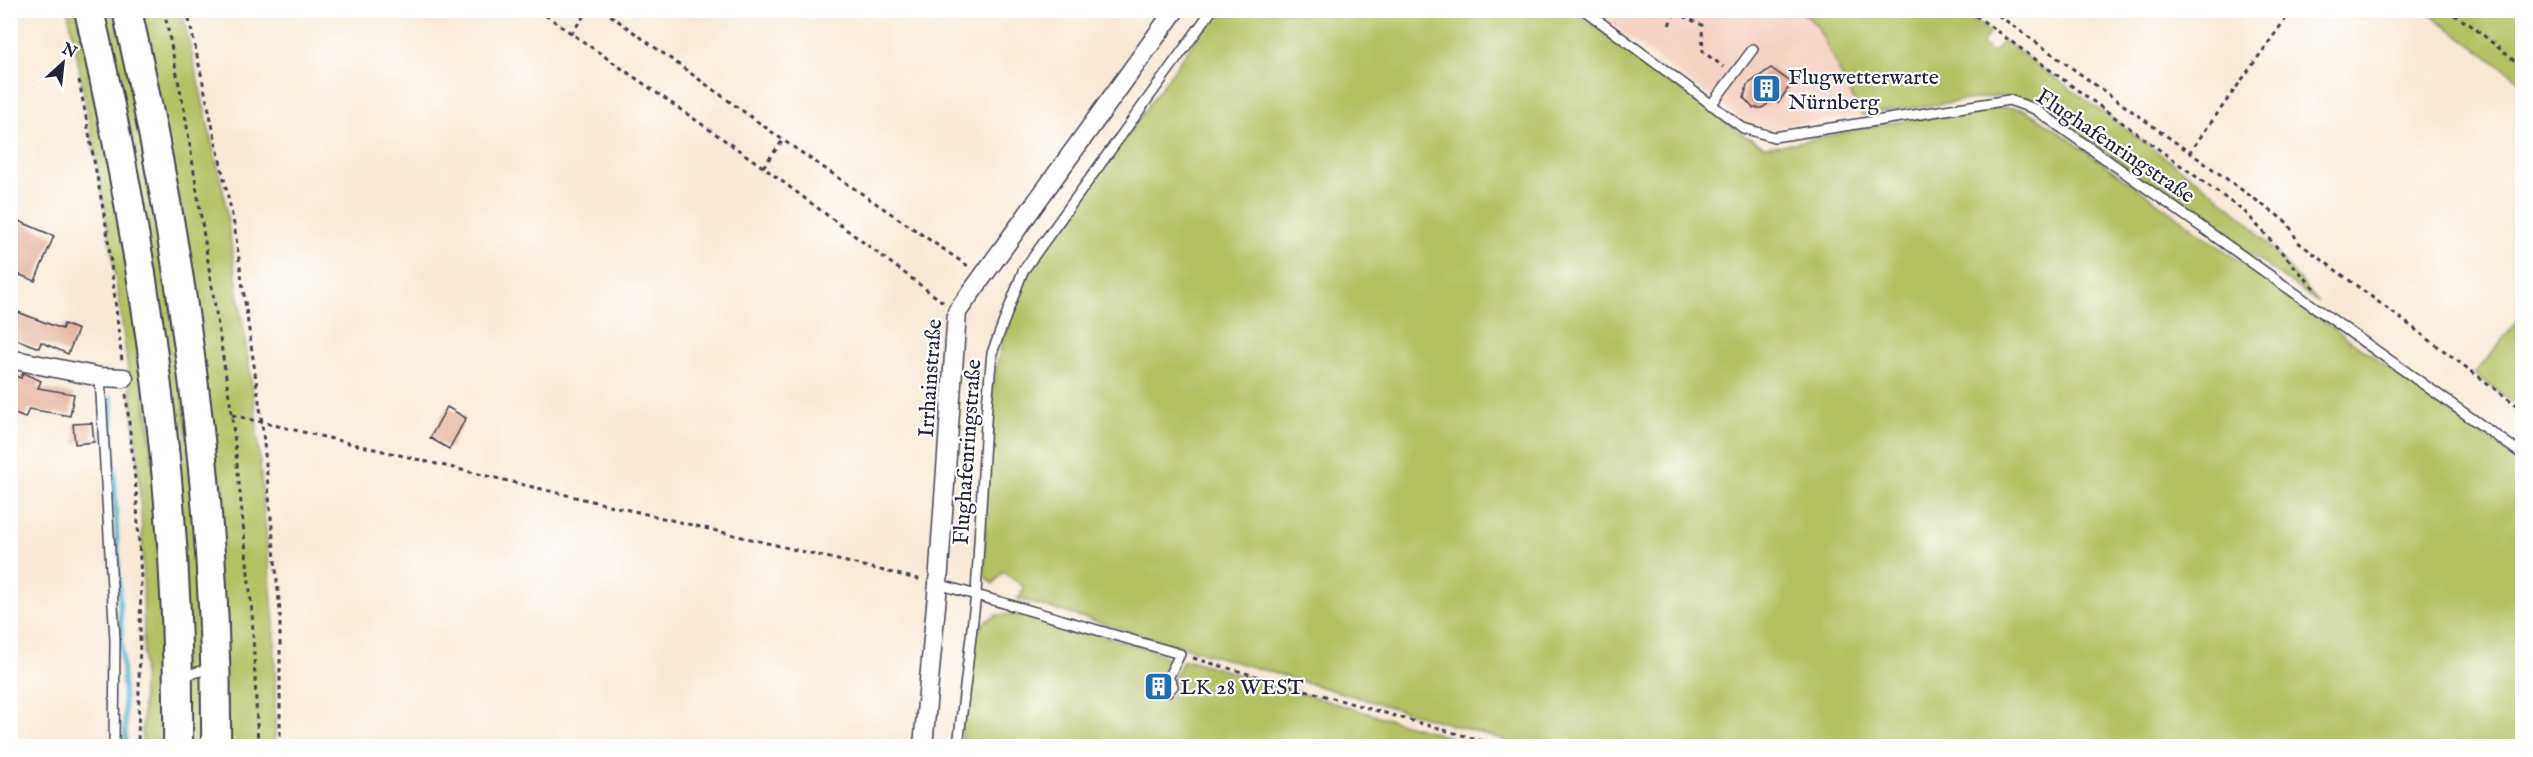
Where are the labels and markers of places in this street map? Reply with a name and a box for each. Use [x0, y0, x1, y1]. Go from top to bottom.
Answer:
place label: Flugwetterwarte Nürnberg [1788, 64, 1939, 117]
building icon: Flugwetterwarte Nürnberg [1751, 73, 1783, 105]
building icon: LK 28 WEST [1143, 670, 1175, 702]
place label: LK 28 WEST [1180, 674, 1303, 702]

